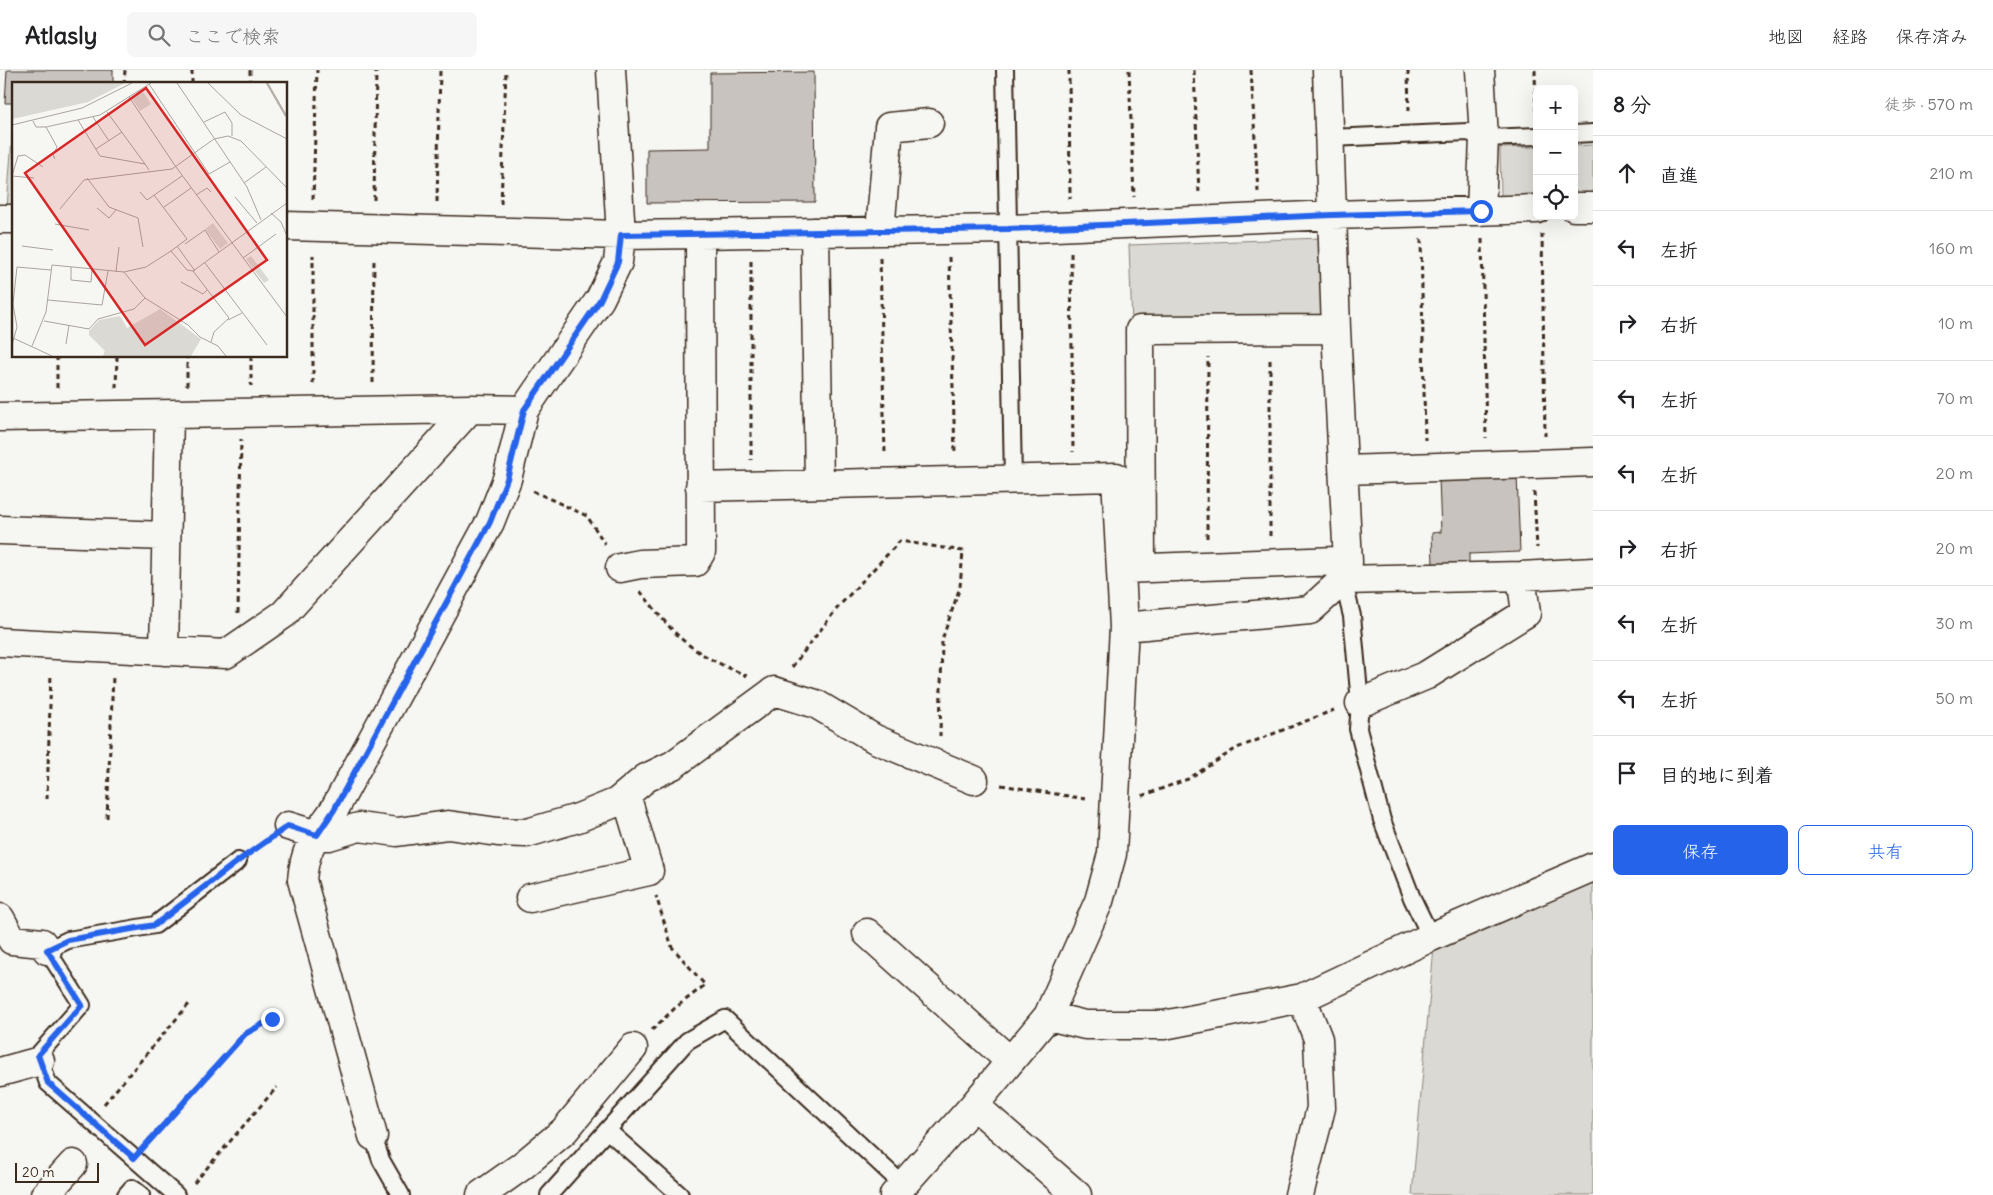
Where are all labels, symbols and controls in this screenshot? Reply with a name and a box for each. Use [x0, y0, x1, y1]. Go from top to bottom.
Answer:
search box [127, 12, 477, 57]
text: Atlasly [25, 20, 97, 50]
icon: search [145, 21, 173, 49]
text: ここで検索 [185, 24, 280, 48]
text: 地図 [1768, 25, 1804, 48]
text: 経路 [1832, 25, 1868, 48]
text: 保存済み [1896, 25, 1968, 48]
inset map [12, 82, 288, 358]
map controls [1533, 85, 1578, 220]
button: + [1533, 85, 1578, 130]
text: 8 分 [1613, 91, 1651, 118]
text: 徒歩 · 570 m [1884, 94, 1973, 114]
button: − [1533, 130, 1578, 175]
icon: ahead [1613, 159, 1641, 187]
text: 直進 [1660, 163, 1698, 187]
text: 210 m [1930, 163, 1973, 183]
button: locate [1533, 175, 1578, 220]
route start [1470, 200, 1493, 223]
icon: left [1613, 234, 1641, 262]
text: 左折 [1660, 238, 1698, 262]
text: 160 m [1929, 238, 1973, 258]
icon: right [1613, 309, 1641, 337]
text: 右折 [1660, 313, 1698, 337]
text: 10 m [1938, 313, 1973, 333]
icon: left [1613, 384, 1641, 412]
text: 左折 [1660, 388, 1698, 412]
text: 70 m [1937, 388, 1973, 408]
icon: left [1613, 459, 1641, 487]
text: 左折 [1660, 463, 1698, 487]
text: 20 m [1936, 463, 1973, 483]
icon: right [1613, 534, 1641, 562]
text: 右折 [1660, 538, 1698, 562]
text: 20 m [1936, 538, 1973, 558]
icon: left [1613, 609, 1641, 637]
text: 左折 [1660, 613, 1698, 637]
text: 30 m [1936, 613, 1973, 633]
icon: left [1613, 684, 1641, 712]
text: 左折 [1660, 688, 1698, 712]
text: 50 m [1935, 688, 1973, 708]
icon: arrive [1613, 759, 1641, 787]
text: 目的地に到着 [1660, 763, 1774, 787]
button: 保存 [1613, 825, 1788, 875]
button: 共有 [1798, 825, 1973, 875]
route end [261, 1008, 284, 1031]
scale bar [15, 1160, 99, 1183]
text: 20 m [22, 1163, 55, 1181]

